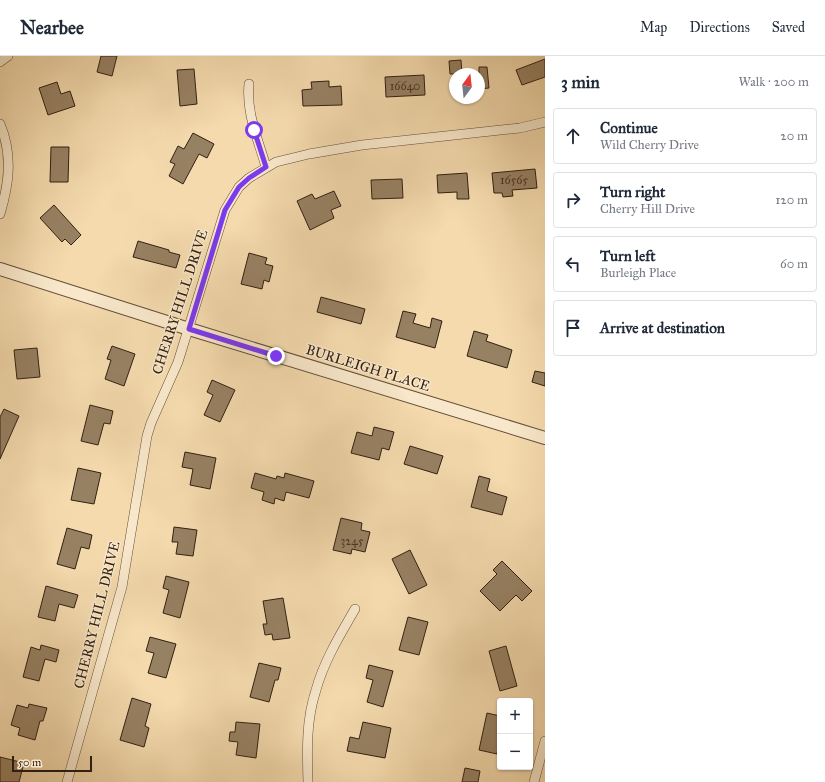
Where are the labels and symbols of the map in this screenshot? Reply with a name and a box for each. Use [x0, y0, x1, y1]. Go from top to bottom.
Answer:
north arrow [449, 68, 485, 104]
house number: 16640 [390, 79, 420, 93]
route start [245, 121, 263, 139]
house number: 16565 [500, 173, 529, 187]
street label: CHERRY HILL DRIVE [149, 227, 211, 377]
street label: BURLEIGH PLACE [304, 341, 432, 395]
route end [267, 347, 285, 365]
house number: 3245 [341, 534, 364, 548]
street label: CHERRY HILL DRIVE [70, 540, 124, 690]
scale bar [12, 754, 92, 773]

